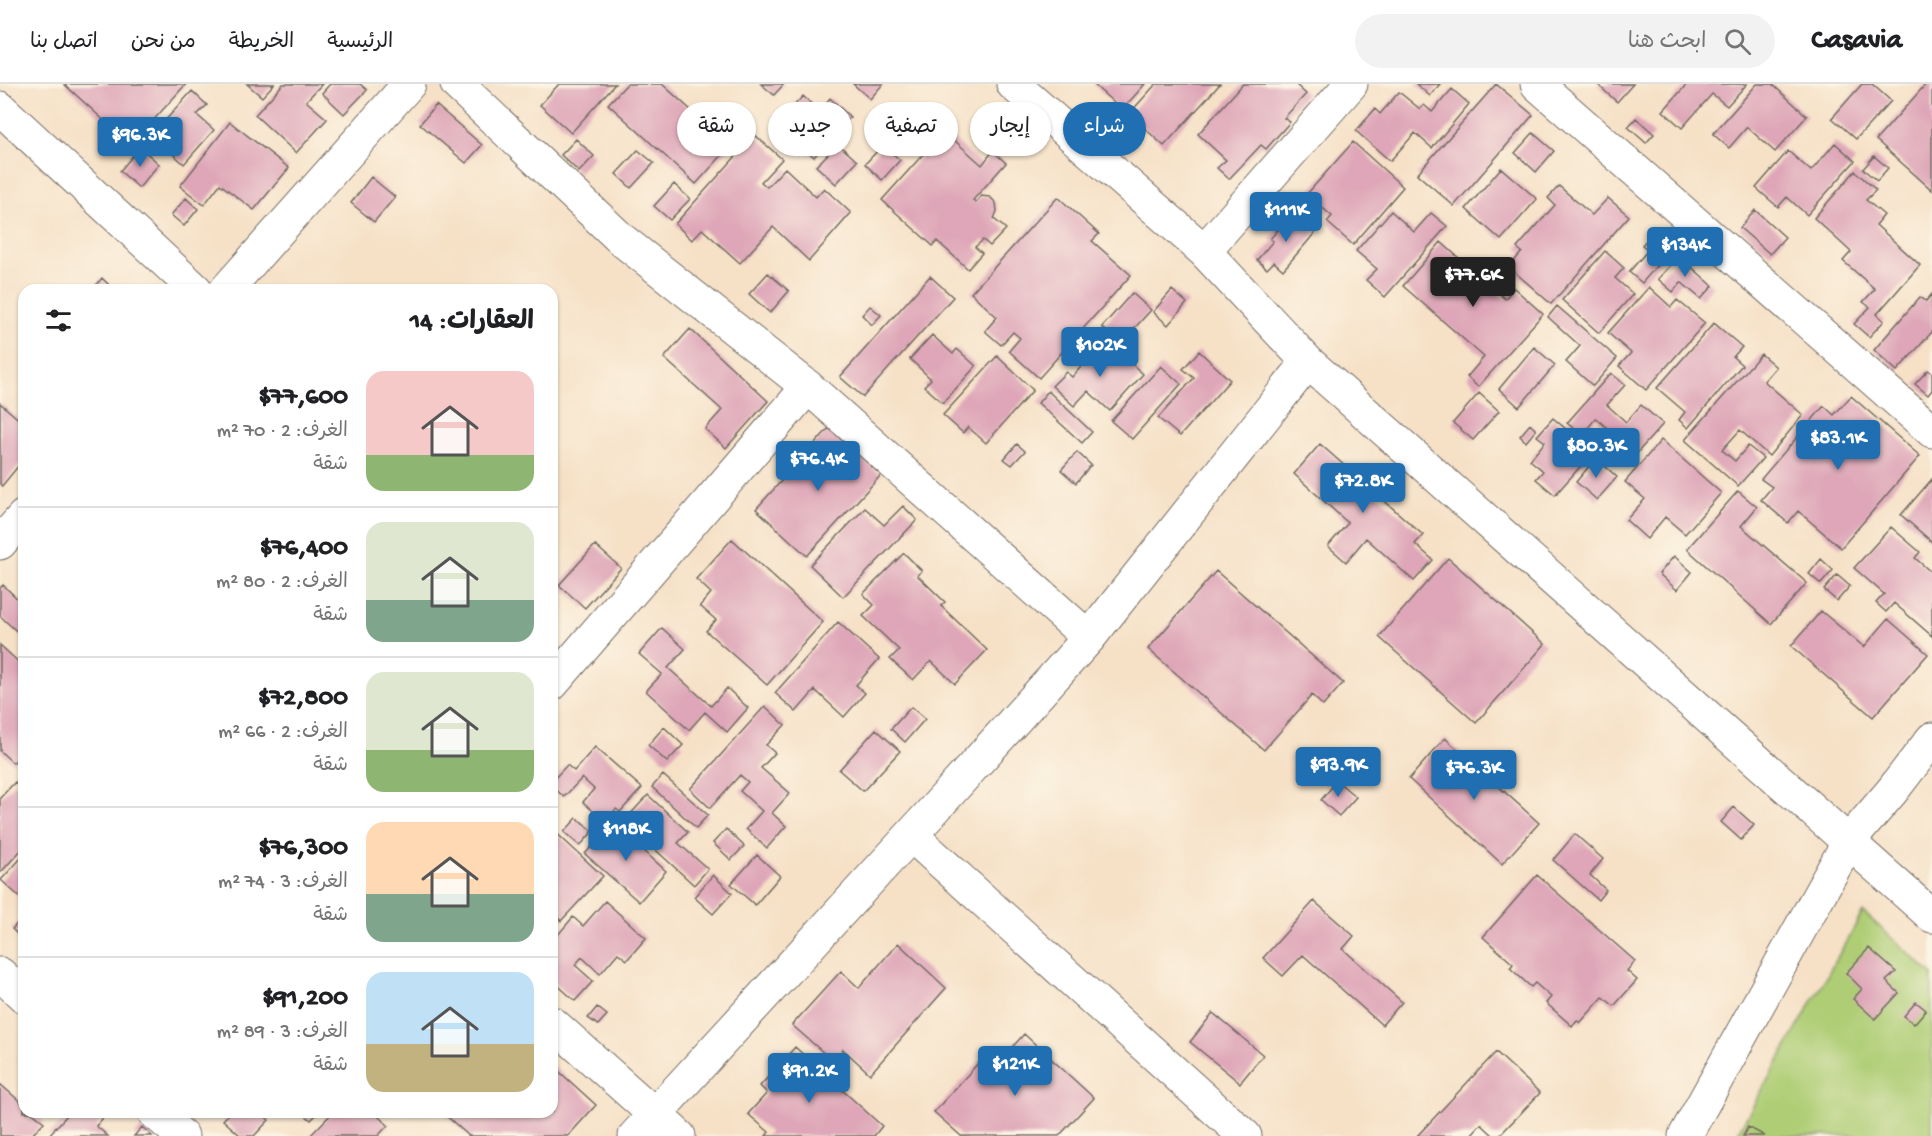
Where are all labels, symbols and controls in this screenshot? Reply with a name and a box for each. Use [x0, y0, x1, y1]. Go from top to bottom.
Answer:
search box [1355, 14, 1775, 68]
icon: search [1721, 25, 1754, 58]
text: Casavia [1811, 25, 1902, 58]
text: ابحث هنا [1628, 30, 1706, 56]
text: اتصل بنا [30, 31, 98, 56]
text: من نحن [131, 31, 196, 56]
text: الخريطة [229, 31, 294, 56]
text: الرئيسية [327, 31, 393, 56]
chip: شقة [677, 102, 756, 156]
chip: جديد [768, 102, 852, 156]
chip: تصفية [864, 102, 958, 156]
chip: إيجار [970, 102, 1051, 156]
chip: شراء [1063, 102, 1146, 156]
pin: $96.3K [91, 117, 189, 168]
text: $96.3K [112, 125, 168, 148]
pin: $111K [1244, 192, 1328, 243]
text: $111K [1264, 200, 1308, 223]
pin: $134K [1643, 227, 1727, 278]
text: $134K [1661, 235, 1709, 258]
pin: $77.6K [1424, 257, 1522, 308]
text: $77.6K [1444, 265, 1502, 288]
icon: filters [42, 304, 75, 337]
text: العقارات: 14 [410, 308, 534, 339]
pin: $102K [1058, 327, 1142, 378]
text: $102K [1075, 335, 1125, 358]
text: $77,600 [258, 383, 348, 414]
icon: home [414, 395, 486, 467]
pin: $83.1K [1789, 420, 1887, 471]
text: الغرف: 2 · 70 m² [217, 421, 348, 444]
pin: $80.3K [1547, 428, 1645, 479]
text: $83.1K [1810, 428, 1866, 451]
text: $80.3K [1567, 436, 1625, 459]
pin: $76.4K [769, 441, 867, 492]
text: $76.4K [790, 449, 846, 472]
text: شقة [313, 454, 348, 477]
pin: $72.8K [1314, 463, 1412, 514]
text: $72.8K [1334, 471, 1392, 494]
text: $76,400 [260, 534, 348, 565]
icon: home [414, 546, 486, 618]
text: الغرف: 2 · 80 m² [216, 572, 348, 595]
text: شقة [313, 605, 348, 628]
text: $72,800 [258, 684, 348, 715]
icon: home [414, 696, 486, 768]
text: الغرف: 2 · 66 m² [218, 722, 348, 745]
pin: $93.9K [1289, 747, 1387, 798]
pin: $76.3K [1425, 750, 1523, 801]
text: شقة [313, 755, 348, 778]
text: $93.9K [1310, 755, 1366, 778]
text: $76.3K [1445, 758, 1503, 781]
pin: $118K [584, 811, 668, 862]
text: $118K [602, 819, 650, 842]
text: $76,300 [258, 834, 348, 865]
icon: home [414, 846, 486, 918]
text: الغرف: 3 · 74 m² [218, 872, 348, 895]
text: شقة [313, 905, 348, 928]
text: $91,200 [262, 984, 348, 1015]
icon: home [414, 996, 486, 1068]
text: الغرف: 3 · 89 m² [217, 1022, 348, 1045]
pin: $121K [973, 1046, 1057, 1097]
pin: $91.2K [760, 1053, 858, 1104]
text: $121K [992, 1054, 1038, 1077]
text: شقة [313, 1055, 348, 1078]
text: $91.2K [782, 1061, 836, 1084]

